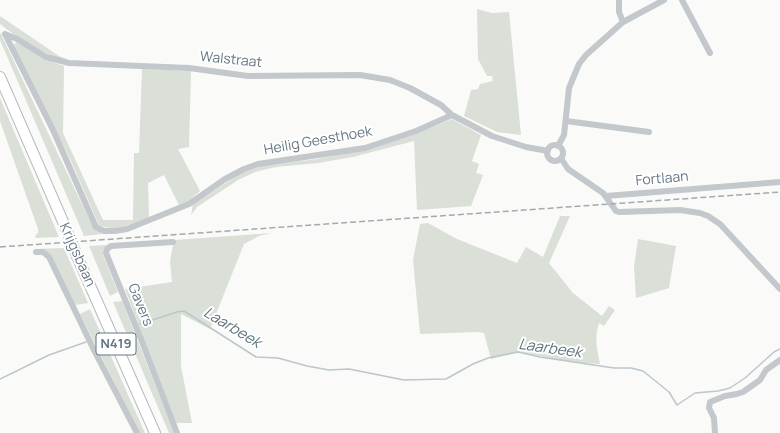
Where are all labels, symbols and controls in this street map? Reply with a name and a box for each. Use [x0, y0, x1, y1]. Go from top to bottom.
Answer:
street label: Walstraat [199, 48, 263, 72]
street label: Heilig Geesthoek [263, 123, 373, 159]
street label: Fortlaan [635, 168, 689, 190]
street label: Krijgsbaan [56, 221, 98, 289]
street label: Gavers [124, 281, 156, 329]
water label: Laarbeek [200, 304, 264, 352]
road number: N419 [96, 333, 136, 355]
water label: Laarbeek [517, 336, 583, 362]

